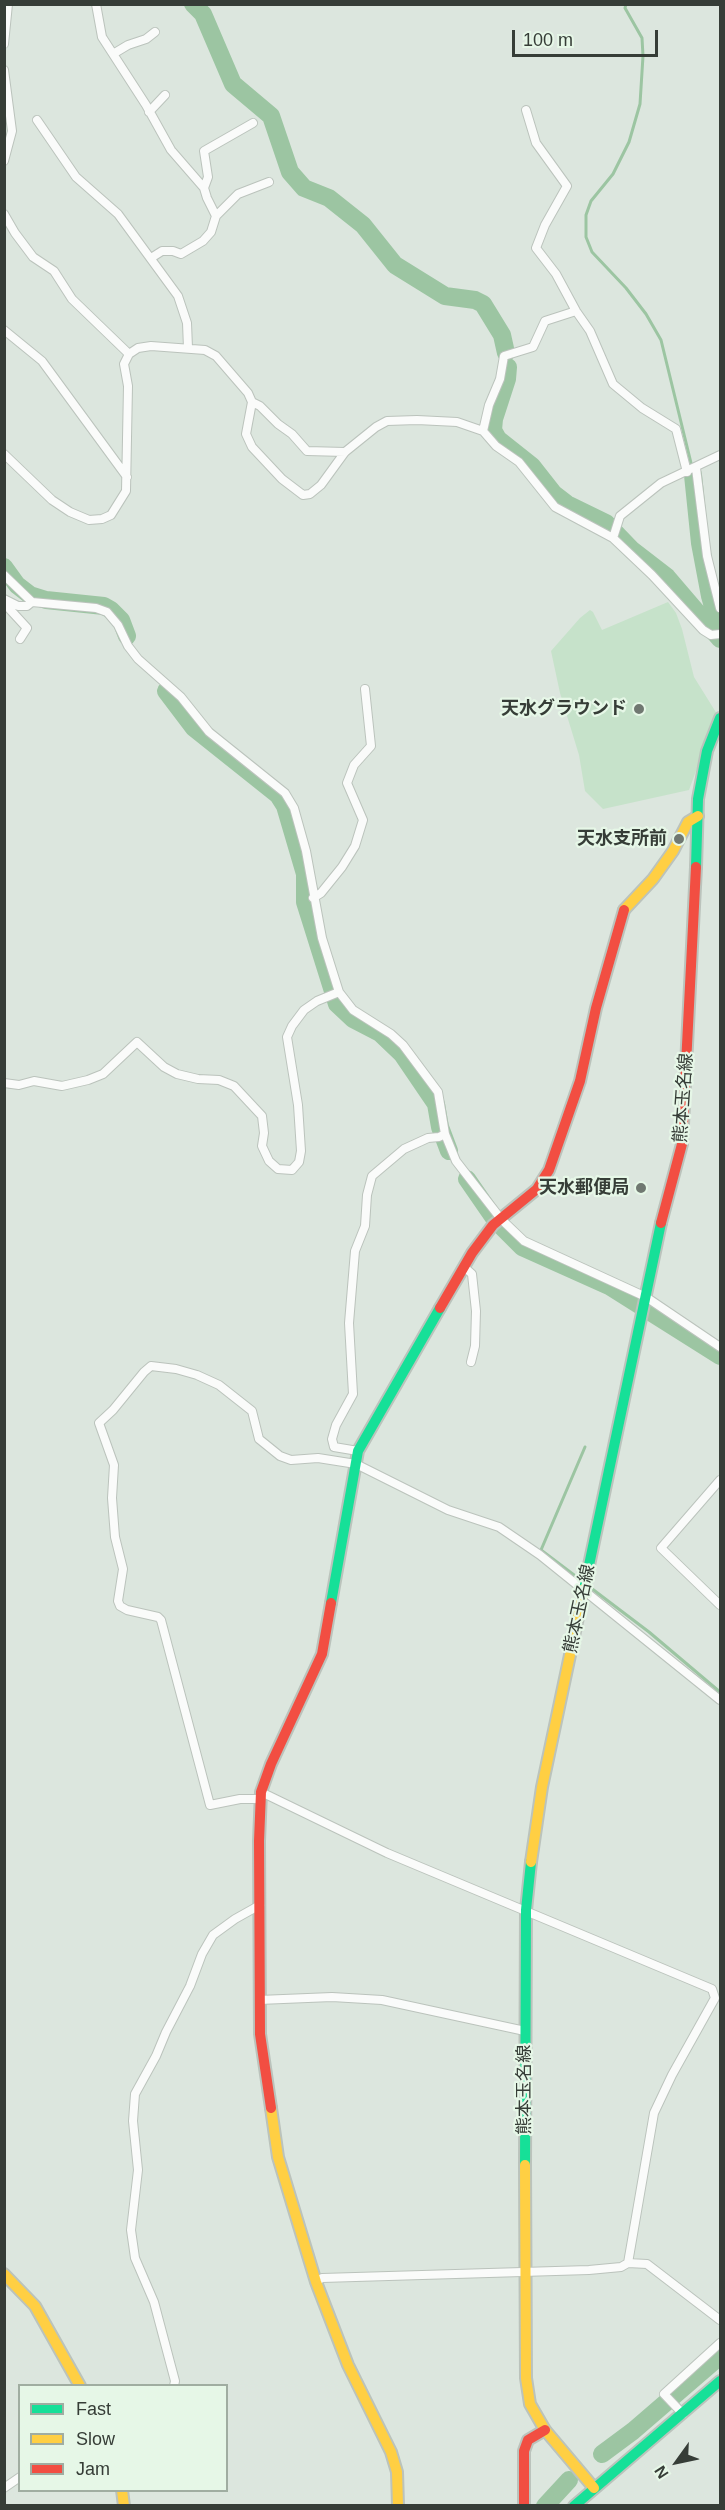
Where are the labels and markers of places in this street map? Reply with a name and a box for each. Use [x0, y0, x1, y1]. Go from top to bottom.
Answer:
place label: 天水グラウンド [501, 698, 627, 720]
marker: 天水グラウンド [632, 702, 646, 716]
place label: 天水支所前 [577, 828, 667, 850]
marker: 天水支所前 [672, 832, 686, 846]
place label: 天水郵便局 [539, 1177, 629, 1199]
marker: 天水郵便局 [634, 1181, 648, 1195]

